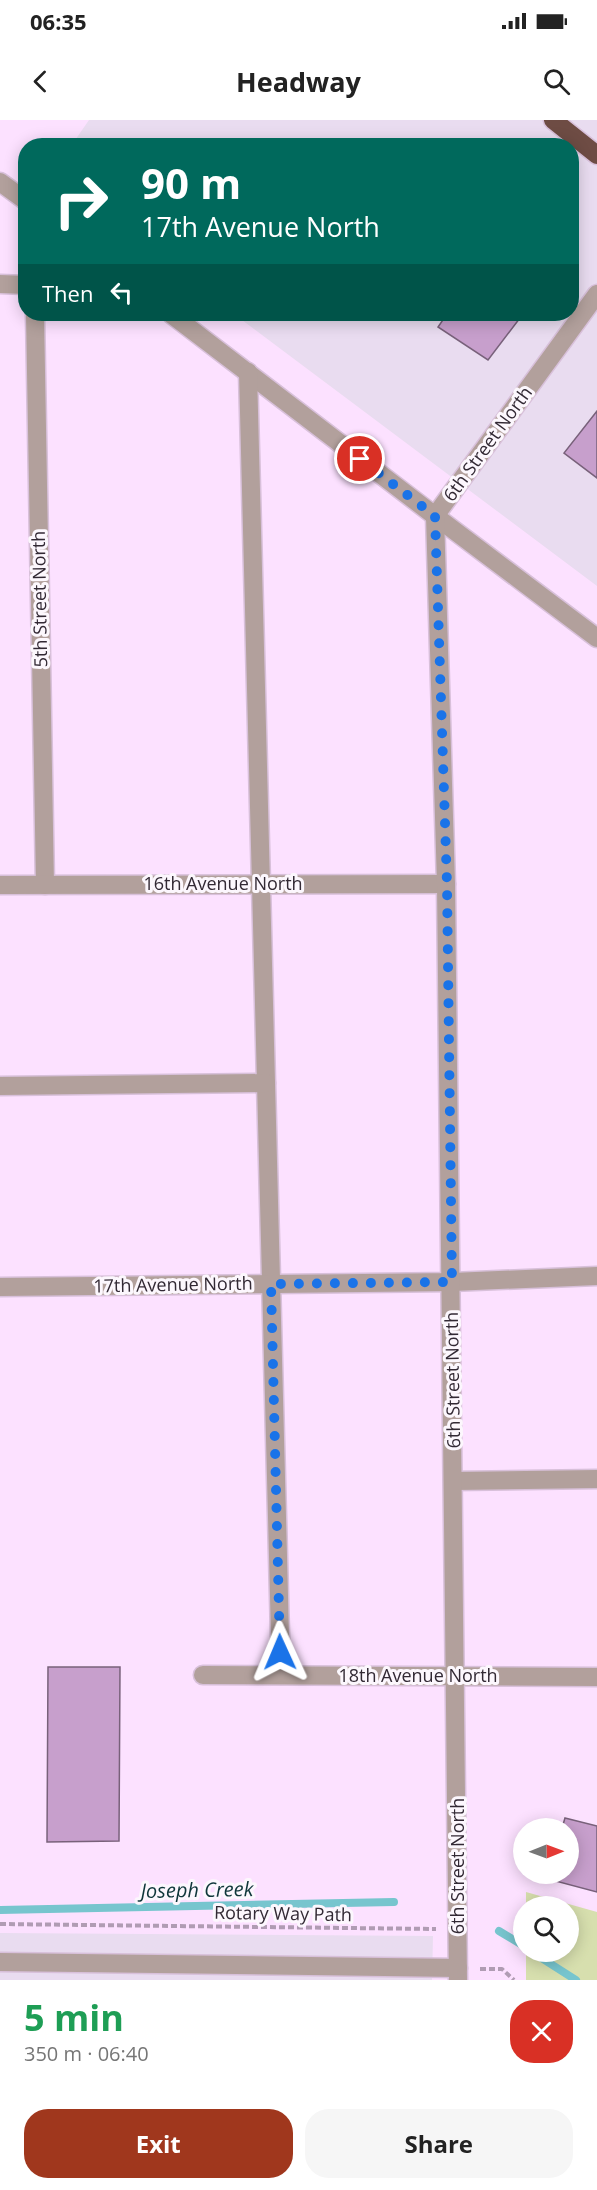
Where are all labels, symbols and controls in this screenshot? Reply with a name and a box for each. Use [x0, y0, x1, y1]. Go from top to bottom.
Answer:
text: 06:35 [30, 6, 87, 36]
text: Headway [236, 63, 361, 100]
icon: back [24, 65, 57, 98]
icon: search [540, 65, 573, 98]
text: 90 m [141, 154, 241, 211]
icon: right [42, 162, 120, 240]
text: 17th Avenue North [141, 208, 380, 245]
icon: left [105, 276, 138, 309]
text: Then [42, 278, 93, 308]
street label: 6th Street North [437, 381, 537, 506]
pin [334, 433, 385, 484]
icon: arrive [343, 442, 376, 475]
street label: 5th Street North [26, 531, 52, 668]
street label: 16th Avenue North [143, 871, 303, 895]
street label: 17th Avenue North [93, 1271, 253, 1297]
street label: 6th Street North [439, 1312, 465, 1449]
position arrow [248, 1620, 312, 1684]
street label: 18th Avenue North [338, 1663, 498, 1687]
street label: 6th Street North [445, 1798, 469, 1934]
north arrow [513, 1818, 579, 1884]
map controls [513, 1818, 579, 1962]
water label: Joseph Creek [136, 1875, 255, 1904]
button: search [513, 1896, 579, 1962]
street label: Rotary Way Path [214, 1900, 352, 1926]
text: 5 min [24, 1993, 124, 2042]
button: close [510, 2000, 573, 2063]
text: 350 m · 06:40 [24, 2040, 149, 2067]
button: Exit [24, 2109, 293, 2178]
button: Share [305, 2109, 573, 2178]

